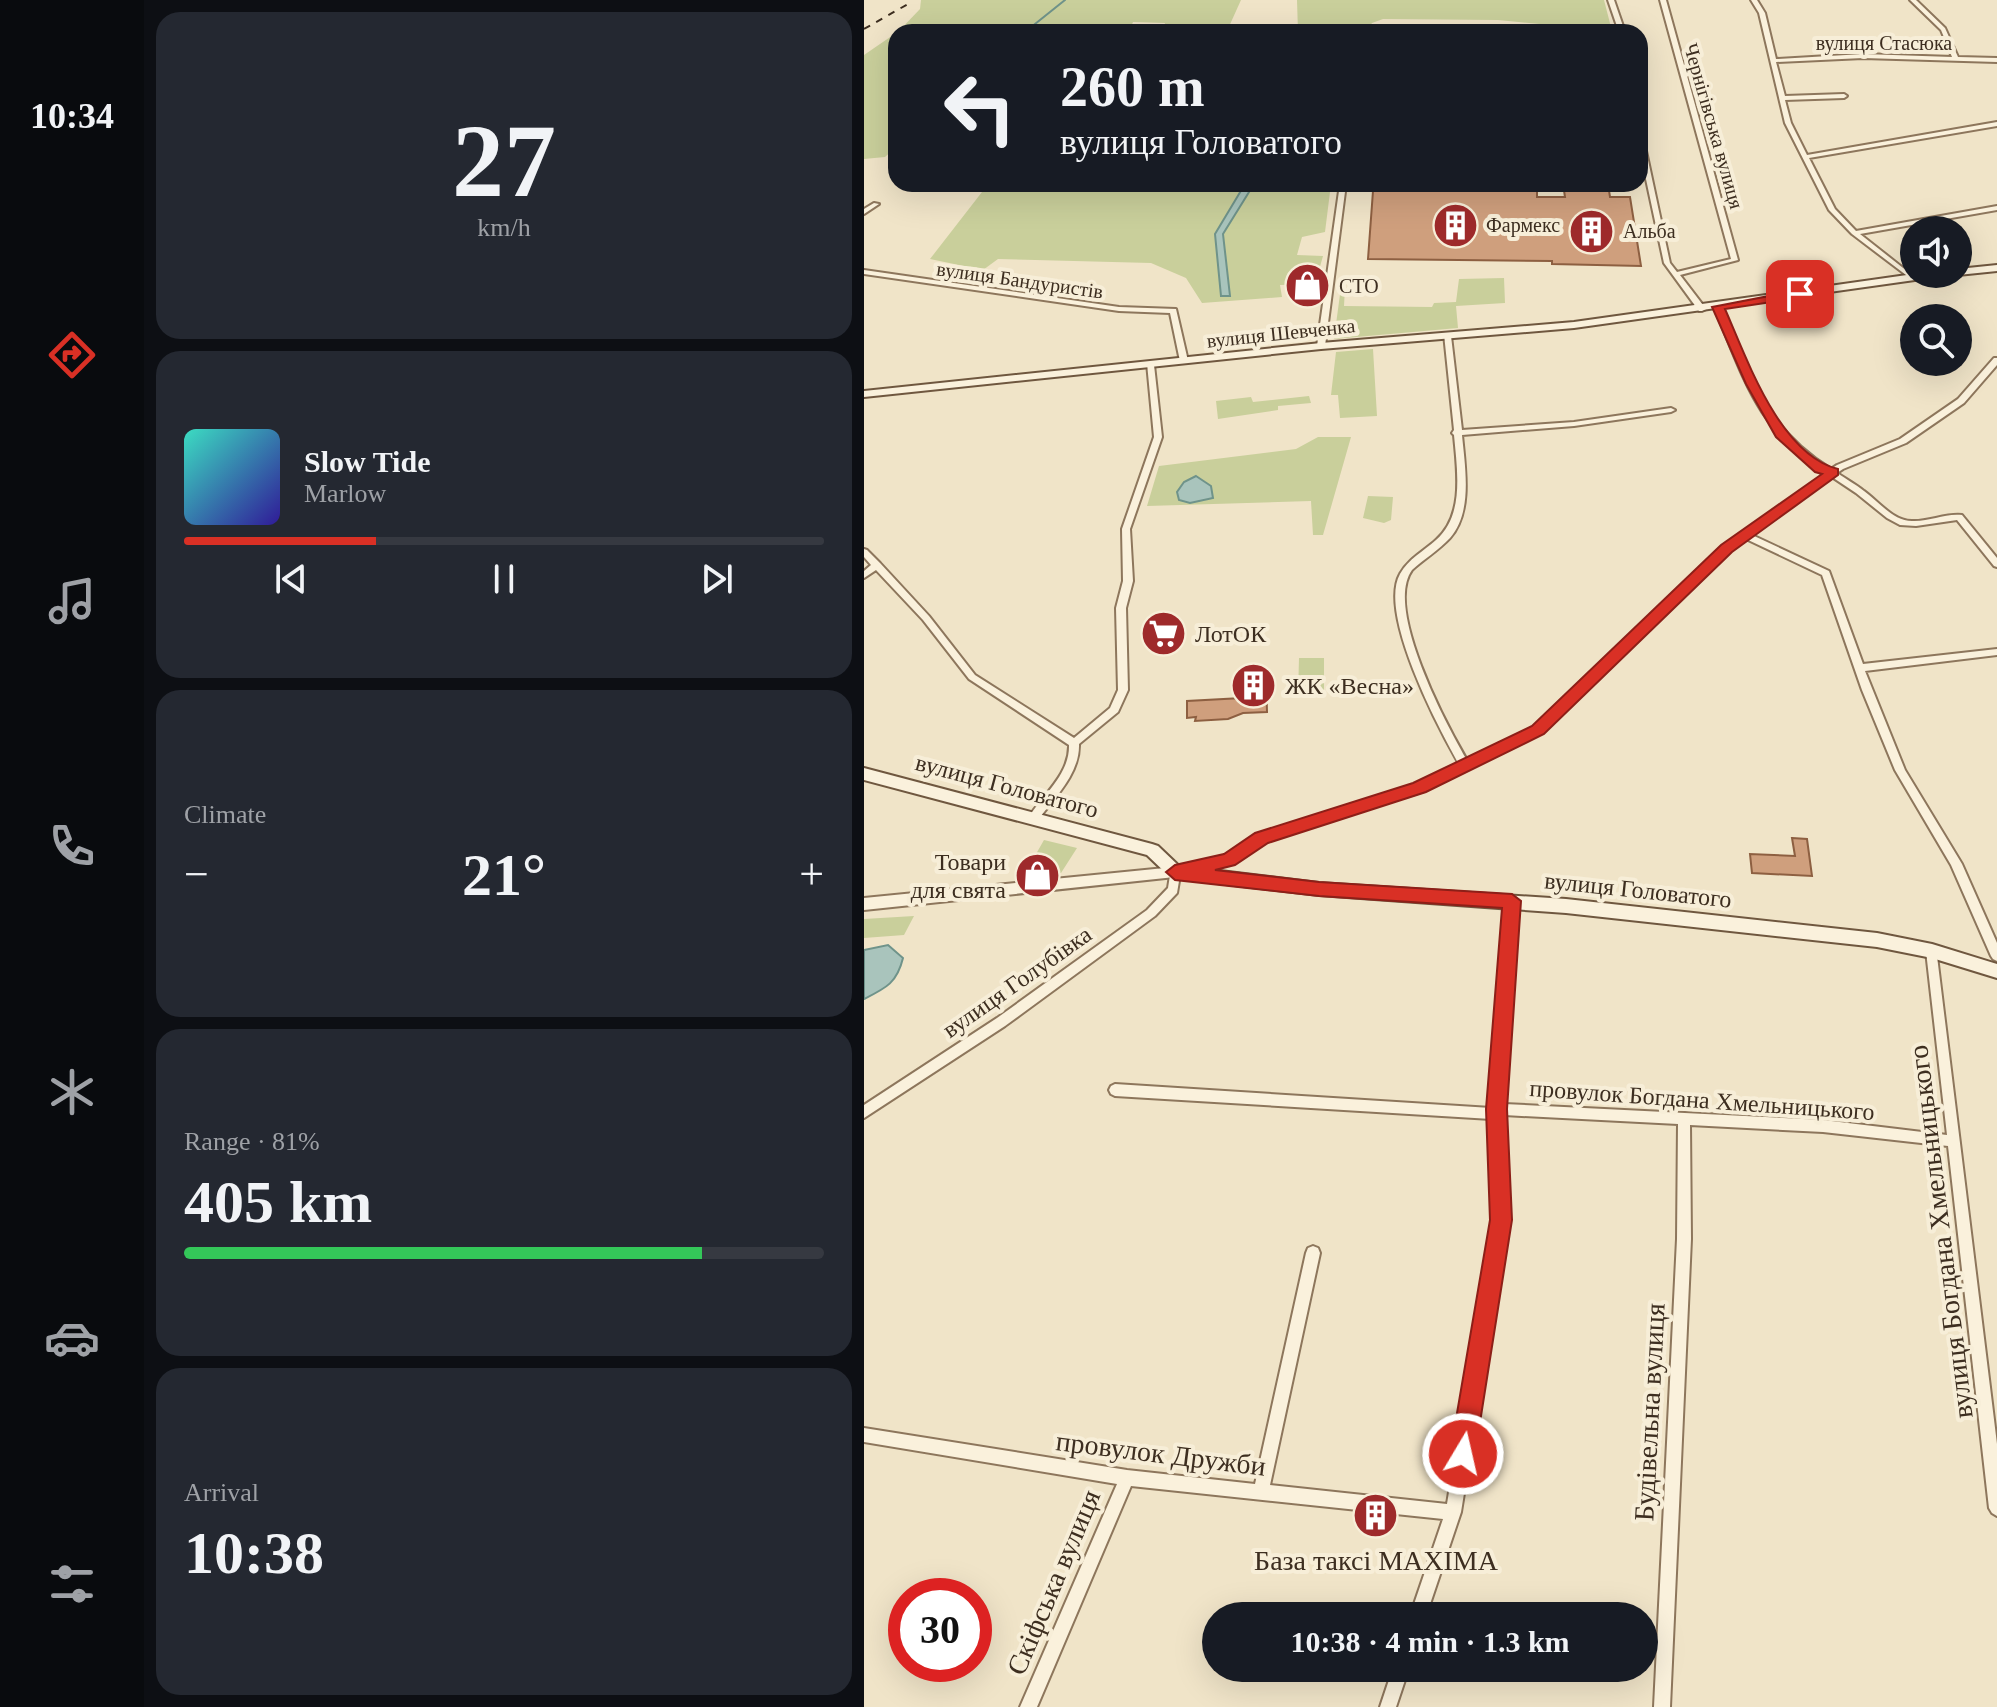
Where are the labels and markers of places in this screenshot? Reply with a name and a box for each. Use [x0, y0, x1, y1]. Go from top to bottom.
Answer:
building icon: Фармекс [1431, 201, 1479, 249]
building icon: Альба [1568, 207, 1616, 255]
place label: Фармекс [1486, 214, 1560, 237]
place label: Альба [1623, 220, 1676, 242]
pin [1766, 260, 1834, 328]
shop icon: СТО [1284, 262, 1332, 310]
place label: СТО [1339, 275, 1379, 297]
supermarket icon: ЛотОК [1140, 610, 1188, 658]
place label: ЛотОК [1195, 621, 1267, 647]
building icon: ЖК «Весна» [1230, 662, 1278, 710]
place label: ЖК «Весна» [1285, 673, 1414, 699]
place label: Товари для свята [911, 849, 1006, 903]
shop icon: Товари для свята [1013, 852, 1061, 900]
building icon: База таксі MAXIMA [1352, 1491, 1400, 1539]
place label: База таксі MAXIMA [1254, 1545, 1499, 1576]

